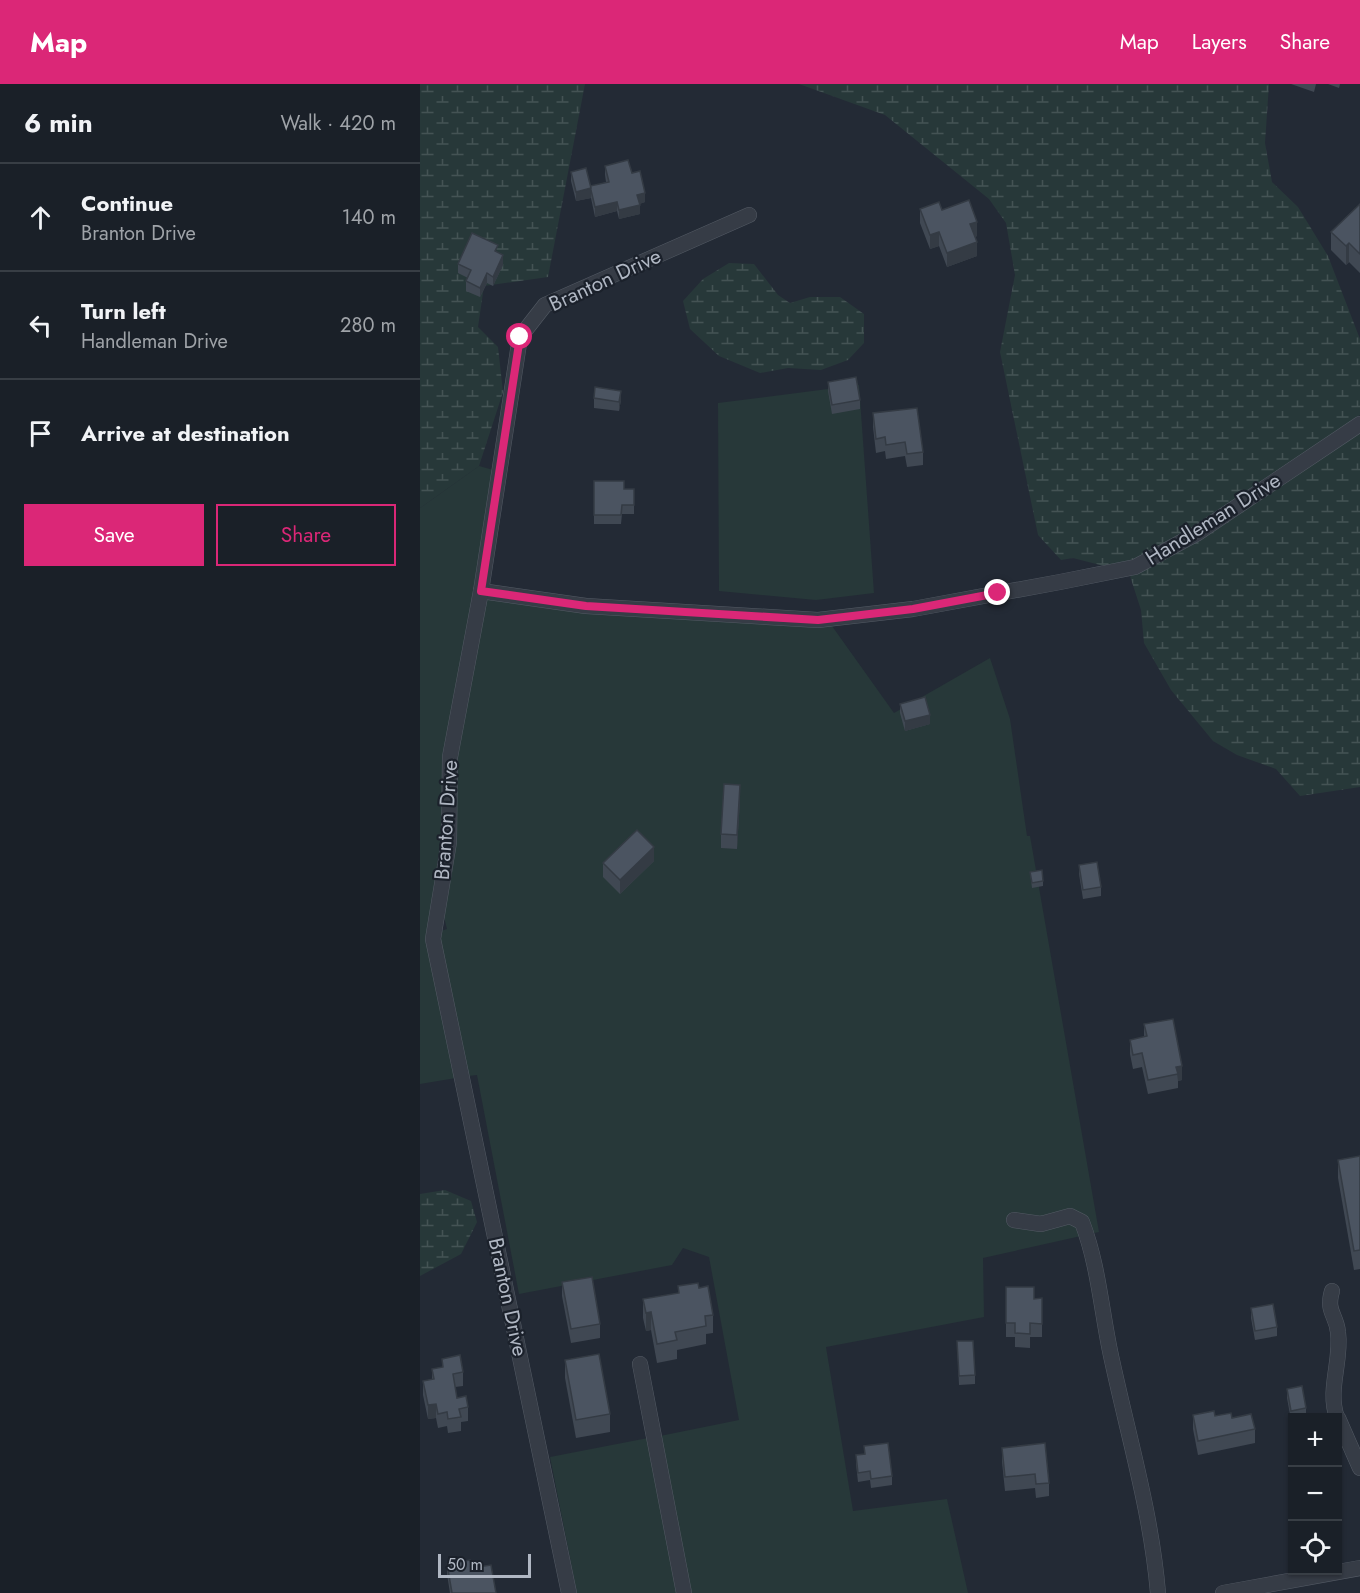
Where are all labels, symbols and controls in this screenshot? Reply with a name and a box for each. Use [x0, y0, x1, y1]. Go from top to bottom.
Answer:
text: Map [30, 22, 87, 63]
text: Map [1120, 27, 1159, 57]
text: Layers [1192, 27, 1247, 57]
text: Share [1280, 27, 1330, 57]
text: 6 min [24, 104, 93, 142]
text: Walk · 420 m [281, 109, 396, 138]
text: Continue [81, 187, 173, 219]
icon: ahead [24, 201, 57, 234]
text: 140 m [342, 203, 396, 232]
text: Branton Drive [81, 219, 196, 248]
street label: Branton Drive [544, 241, 666, 319]
text: Turn left [81, 295, 166, 327]
icon: left [24, 309, 57, 342]
text: 280 m [340, 311, 396, 340]
route start [506, 323, 532, 349]
text: Handleman Drive [81, 327, 228, 356]
icon: arrive [24, 417, 57, 450]
text: Arrive at destination [81, 417, 290, 449]
street label: Handleman Drive [1140, 465, 1287, 573]
button: Save [24, 504, 204, 566]
button: Share [216, 504, 396, 566]
route end [984, 579, 1010, 605]
street label: Branton Drive [427, 759, 465, 881]
street label: Branton Drive [481, 1235, 535, 1359]
map controls [1288, 1413, 1342, 1575]
button: + [1288, 1413, 1342, 1467]
button: − [1288, 1467, 1342, 1521]
button: locate [1288, 1521, 1342, 1575]
scale bar [438, 1551, 531, 1578]
text: 50 m [447, 1553, 483, 1576]

